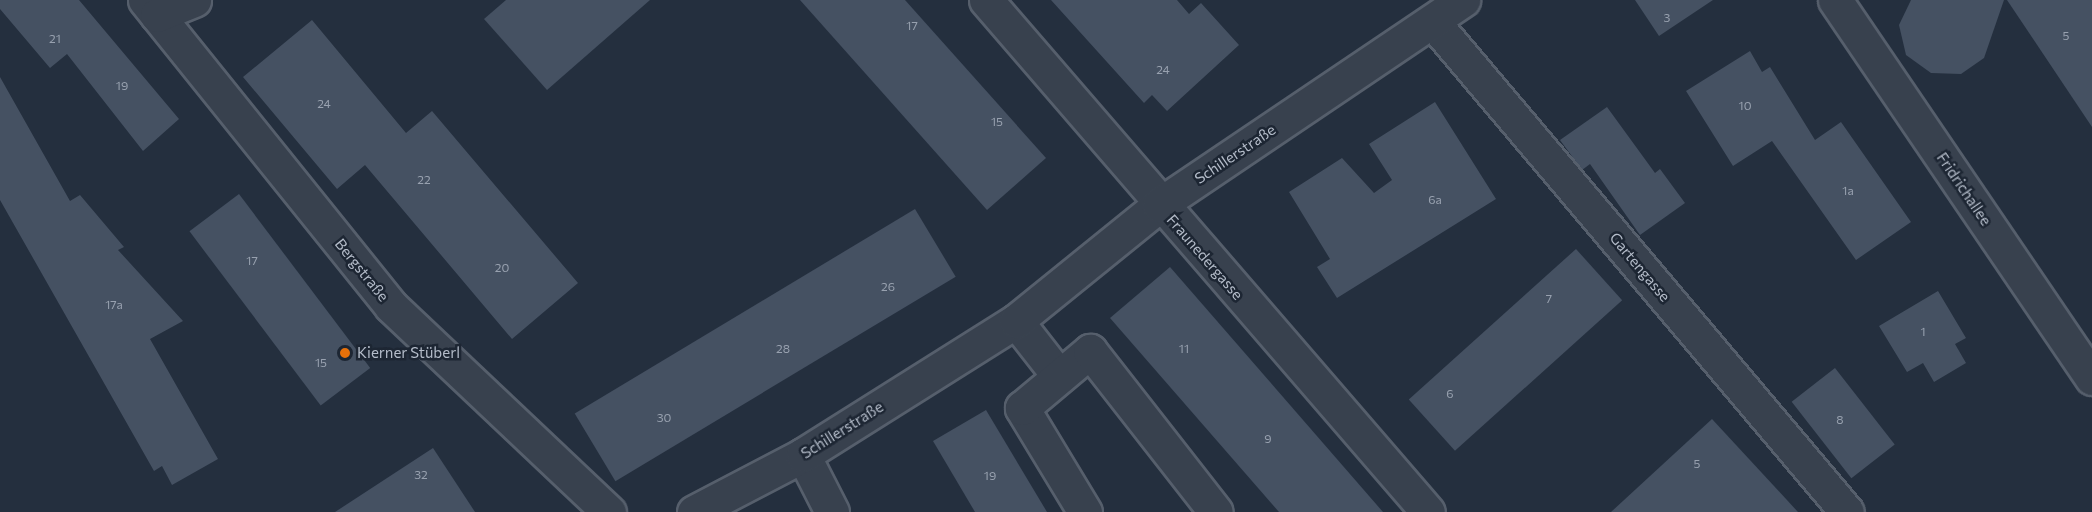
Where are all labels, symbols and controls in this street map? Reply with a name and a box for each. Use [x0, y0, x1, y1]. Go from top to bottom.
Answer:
house number: 3 [1664, 11, 1670, 25]
house number: 17 [906, 19, 918, 33]
house number: 5 [2063, 29, 2069, 43]
house number: 21 [49, 32, 61, 46]
house number: 24 [1156, 63, 1170, 77]
house number: 19 [116, 79, 128, 93]
house number: 24 [317, 97, 331, 111]
house number: 10 [1739, 99, 1751, 113]
house number: 15 [991, 115, 1003, 129]
street label: Schillerstraße [1191, 120, 1279, 188]
street label: Fridrichallee [1933, 149, 1995, 229]
house number: 22 [417, 173, 431, 187]
house number: 1a [1842, 184, 1854, 198]
house number: 6a [1428, 193, 1442, 207]
street label: Fraunedergasse [1163, 211, 1247, 303]
street label: Gartengasse [1606, 229, 1674, 305]
street label: Bergstraße [331, 235, 393, 305]
house number: 17 [246, 254, 258, 268]
house number: 20 [495, 261, 509, 275]
house number: 26 [881, 280, 895, 294]
house number: 7 [1546, 292, 1552, 306]
house number: 17a [105, 298, 123, 312]
house number: 1 [1920, 325, 1926, 339]
house number: 28 [776, 342, 790, 356]
house number: 11 [1179, 342, 1189, 356]
place label: Kierner Stüberl [357, 344, 460, 362]
marker: Kierner Stüberl [338, 346, 352, 360]
house number: 15 [315, 356, 327, 370]
house number: 6 [1446, 387, 1454, 401]
street label: Schillerstraße [798, 398, 886, 462]
house number: 30 [657, 411, 671, 425]
house number: 8 [1836, 413, 1844, 427]
house number: 9 [1264, 432, 1272, 446]
house number: 5 [1694, 457, 1700, 471]
house number: 32 [414, 468, 428, 482]
house number: 19 [984, 469, 996, 483]

